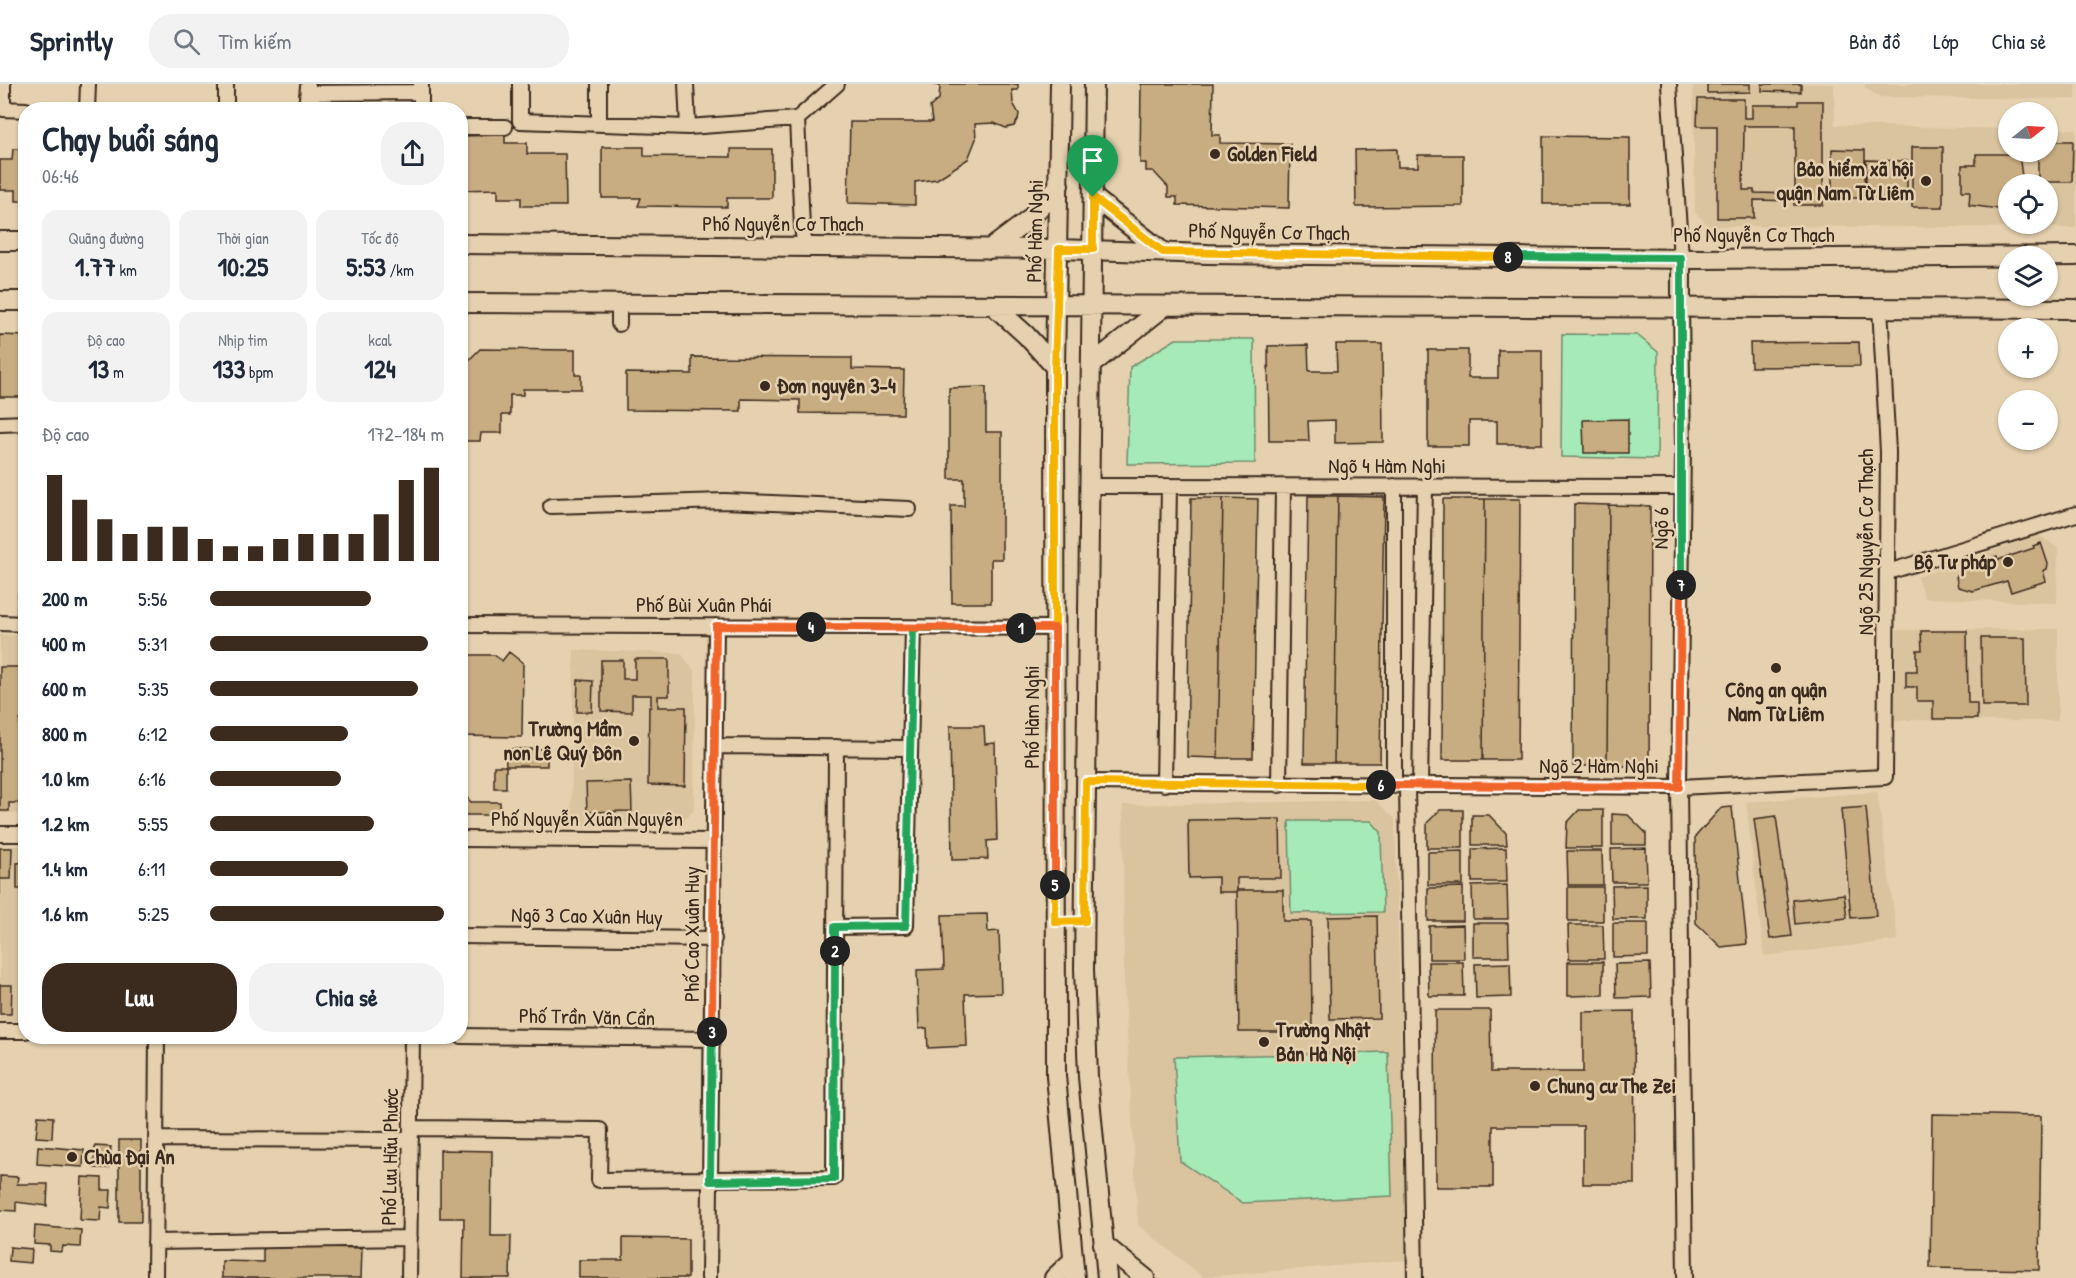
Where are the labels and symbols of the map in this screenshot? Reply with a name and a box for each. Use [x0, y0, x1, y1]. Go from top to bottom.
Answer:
north arrow [1998, 102, 2058, 162]
pin [1067, 135, 1118, 197]
place label: Golden Field [1227, 139, 1318, 168]
marker: Golden Field [1208, 147, 1222, 161]
place label: Bảo hiểm xã hội quận Nam Từ Liêm [1777, 154, 1914, 208]
marker: Bảo hiểm xã hội quận Nam Từ Liêm [1919, 174, 1933, 188]
street label: Phố Hàm Nghi [1019, 179, 1050, 283]
street label: Phố Nguyễn Cơ Thạch [702, 209, 864, 238]
street label: Phố Nguyễn Cơ Thạch [1188, 216, 1350, 247]
street label: Phố Nguyễn Cơ Thạch [1673, 220, 1835, 249]
pin: 8 [1493, 242, 1523, 272]
place label: Đơn nguyên 3-4 [777, 371, 896, 401]
marker: Đơn nguyên 3-4 [758, 379, 772, 393]
street label: Ngõ 25 Nguyễn Cơ Thạch [1851, 449, 1880, 635]
street label: Ngõ 4 Hàm Nghi [1328, 451, 1446, 480]
street label: Ngõ 6 [1646, 507, 1675, 549]
place label: Bộ Tư pháp [1914, 547, 1997, 577]
marker: Bộ Tư pháp [2001, 555, 2015, 569]
pin: 7 [1666, 570, 1696, 600]
street label: Phố Bùi Xuân Phái [636, 590, 772, 619]
pin: 4 [796, 612, 826, 642]
pin: 1 [1006, 613, 1036, 643]
marker: Công an quận Nam Từ Liêm [1769, 661, 1783, 675]
street label: Phố Hàm Nghi [1017, 665, 1046, 769]
place label: Công an quận Nam Từ Liêm [1725, 675, 1827, 728]
place label: Trường Mầm non Lê Quý Đôn [503, 714, 622, 768]
marker: Trường Mầm non Lê Quý Đôn [627, 734, 641, 748]
street label: Ngõ 2 Hàm Nghi [1539, 751, 1659, 780]
pin: 6 [1366, 770, 1396, 800]
street label: Phố Nguyễn Xuân Nguyên [491, 804, 683, 833]
street label: Phố Cao Xuân Huy [677, 866, 706, 1002]
pin: 5 [1040, 870, 1070, 900]
street label: Ngõ 3 Cao Xuân Huy [511, 900, 663, 931]
pin: 2 [820, 936, 850, 966]
street label: Phố Trần Văn Cẩn [519, 1001, 655, 1032]
place label: Trường Nhật Bản Hà Nội [1275, 1015, 1371, 1068]
pin: 3 [697, 1017, 727, 1047]
marker: Trường Nhật Bản Hà Nội [1257, 1035, 1271, 1049]
place label: Chung cư The Zei [1547, 1071, 1676, 1101]
marker: Chung cư The Zei [1528, 1079, 1542, 1093]
street label: Phố Lưu Hữu Phước [374, 1087, 405, 1226]
place label: Chùa Đại An [84, 1142, 175, 1171]
marker: Chùa Đại An [65, 1150, 79, 1164]

